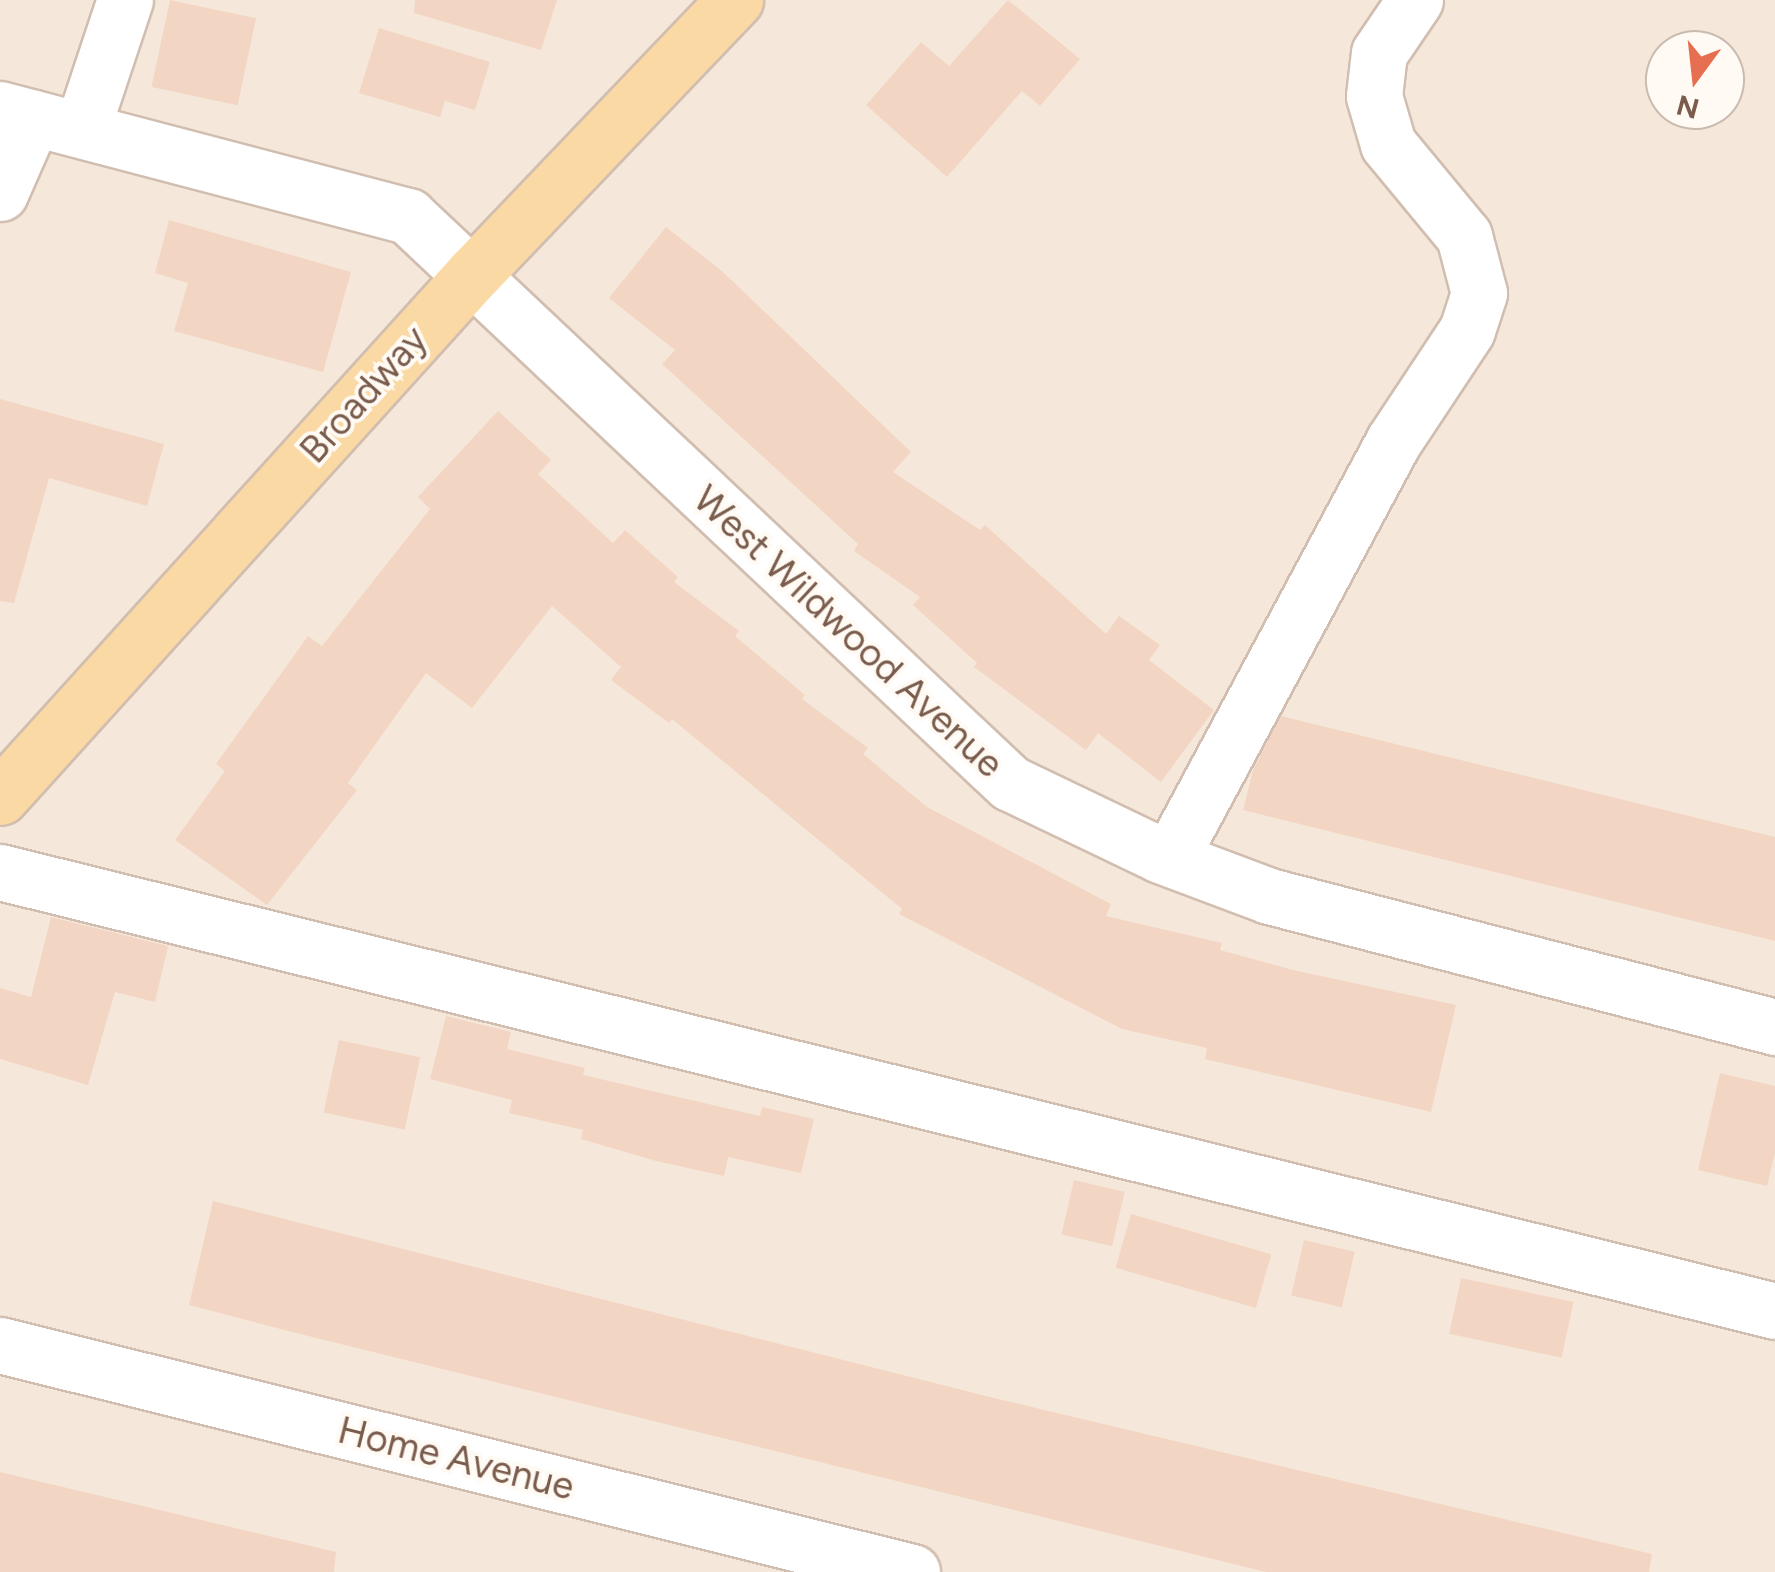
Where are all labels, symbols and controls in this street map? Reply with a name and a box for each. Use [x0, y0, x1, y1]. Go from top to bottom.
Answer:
north arrow [1645, 30, 1745, 130]
text: N [1673, 88, 1703, 126]
street label: Broadway [291, 317, 437, 473]
street label: West Wildwood Avenue [684, 477, 1012, 787]
street label: Home Avenue [333, 1408, 579, 1510]

